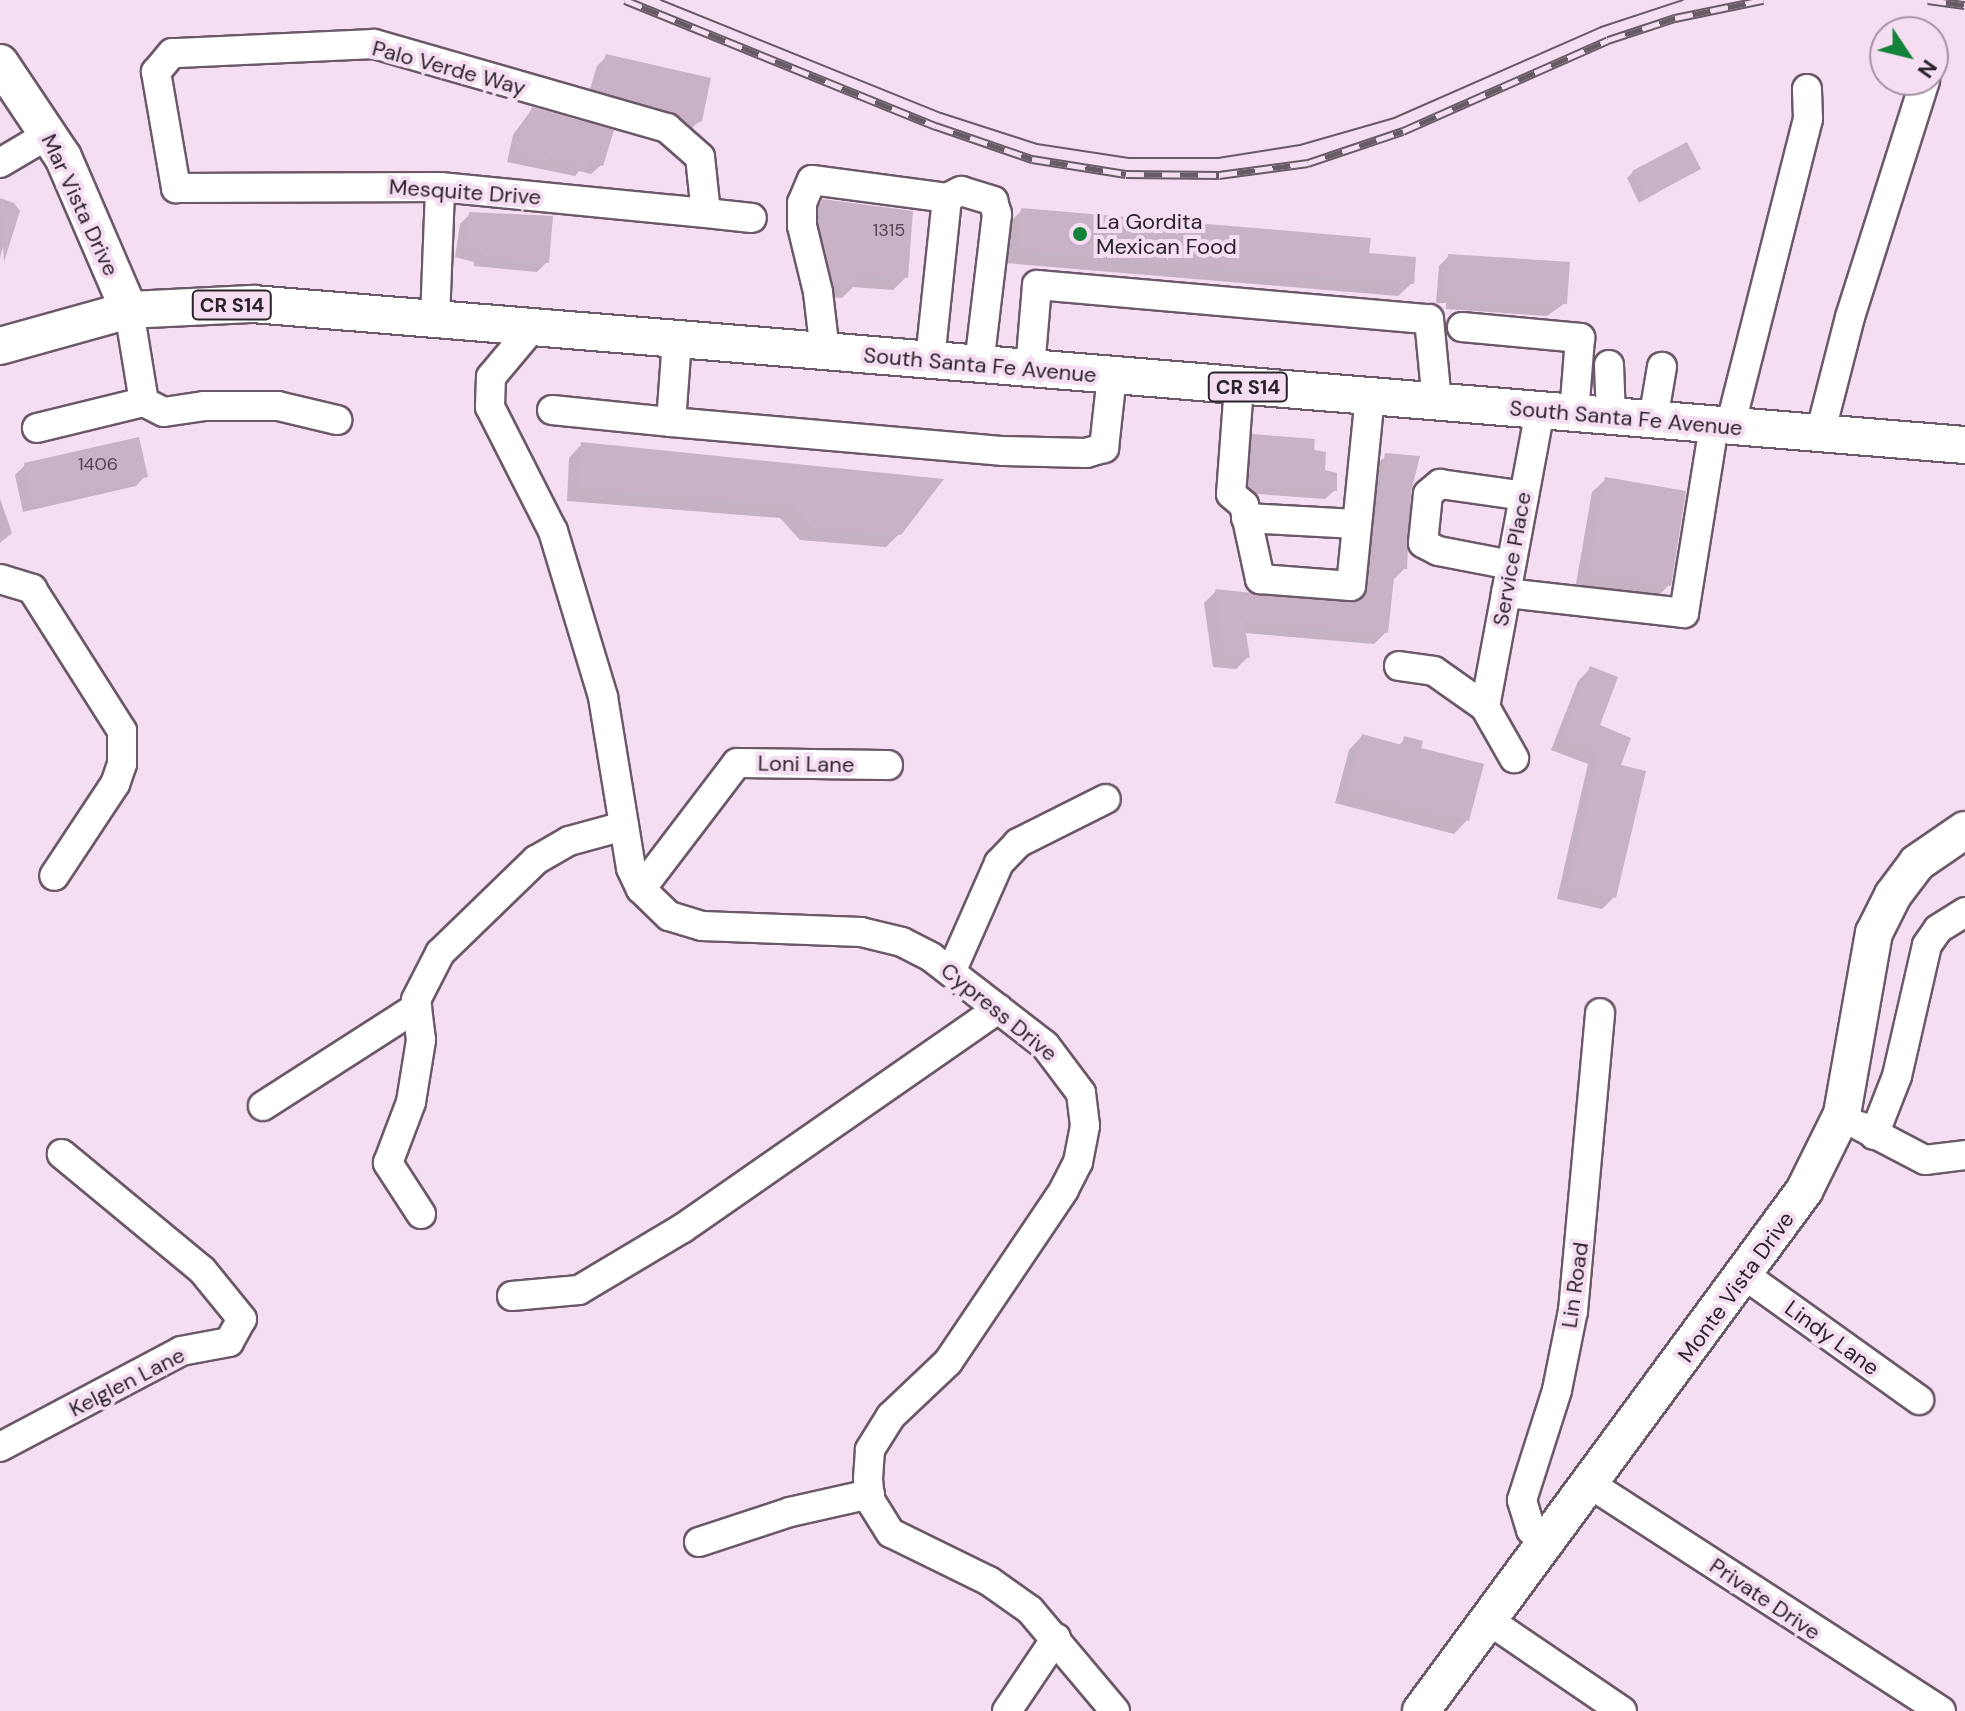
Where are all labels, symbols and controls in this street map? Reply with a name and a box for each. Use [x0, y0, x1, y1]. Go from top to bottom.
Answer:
north arrow [1869, 16, 1949, 96]
street label: Palo Verde Way [369, 35, 529, 101]
text: N [1911, 54, 1944, 84]
street label: Mar Vista Drive [36, 130, 124, 280]
street label: Mesquite Drive [388, 174, 542, 210]
place label: La Gordita Mexican Food [1096, 208, 1237, 260]
house number: 1315 [873, 219, 905, 241]
marker: La Gordita Mexican Food [1071, 225, 1089, 243]
road number: CR S14 [190, 289, 274, 321]
street label: South Santa Fe Avenue [862, 342, 1098, 388]
road number: CR S14 [1206, 371, 1290, 403]
street label: South Santa Fe Avenue [1508, 395, 1744, 441]
house number: 1406 [78, 453, 118, 475]
street label: Service Place [1487, 490, 1537, 628]
street label: Loni Lane [757, 750, 855, 778]
street label: Cypress Drive [936, 957, 1062, 1067]
street label: Monte Vista Drive [1672, 1206, 1800, 1368]
street label: Lin Road [1556, 1240, 1594, 1330]
street label: Lindy Lane [1780, 1295, 1884, 1381]
street label: Kelglen Lane [65, 1342, 189, 1422]
street label: Private Drive [1705, 1552, 1825, 1646]

